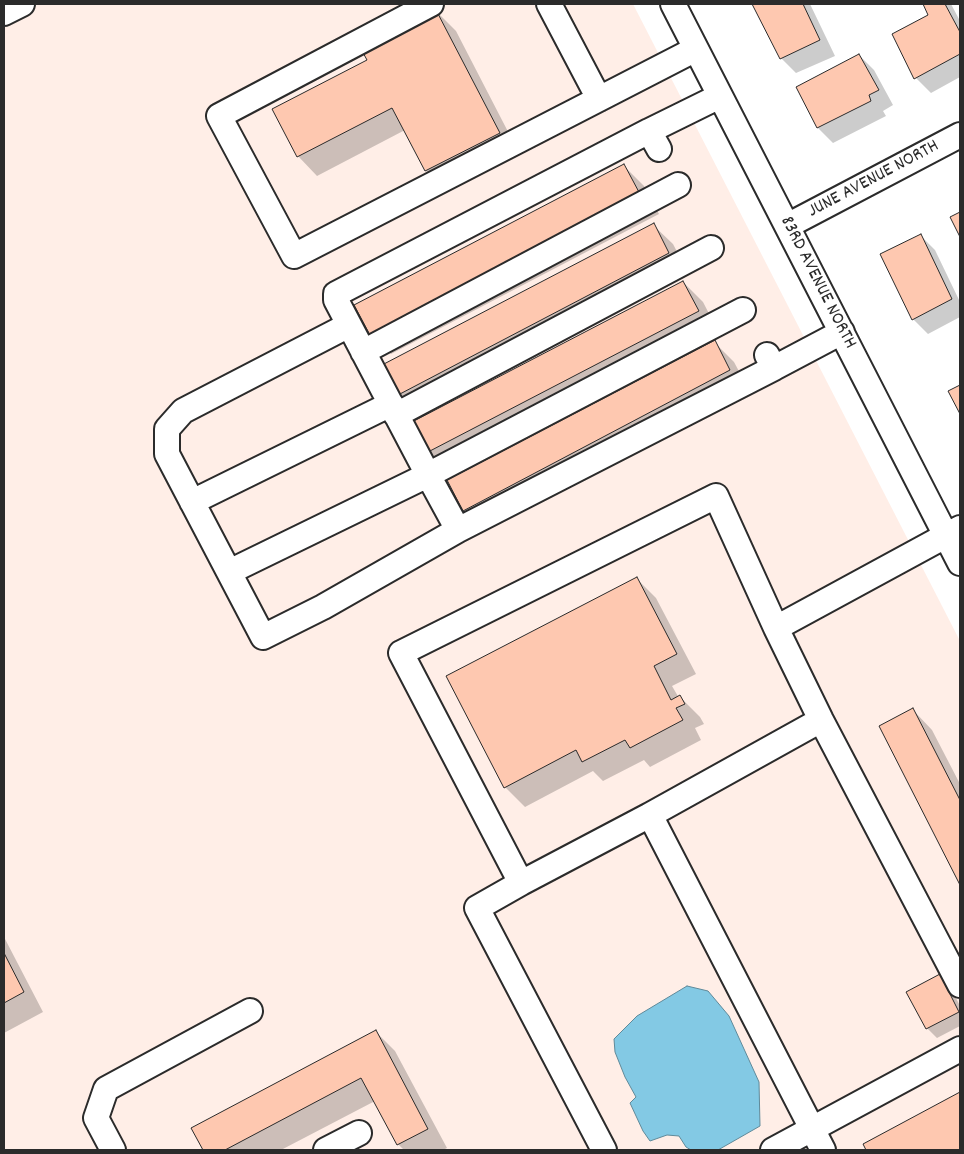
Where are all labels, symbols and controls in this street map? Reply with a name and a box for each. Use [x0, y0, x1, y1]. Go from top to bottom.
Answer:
street label: JUNE AVENUE NORTH [805, 136, 943, 224]
street label: 83RD AVENUE NORTH [774, 213, 860, 353]

